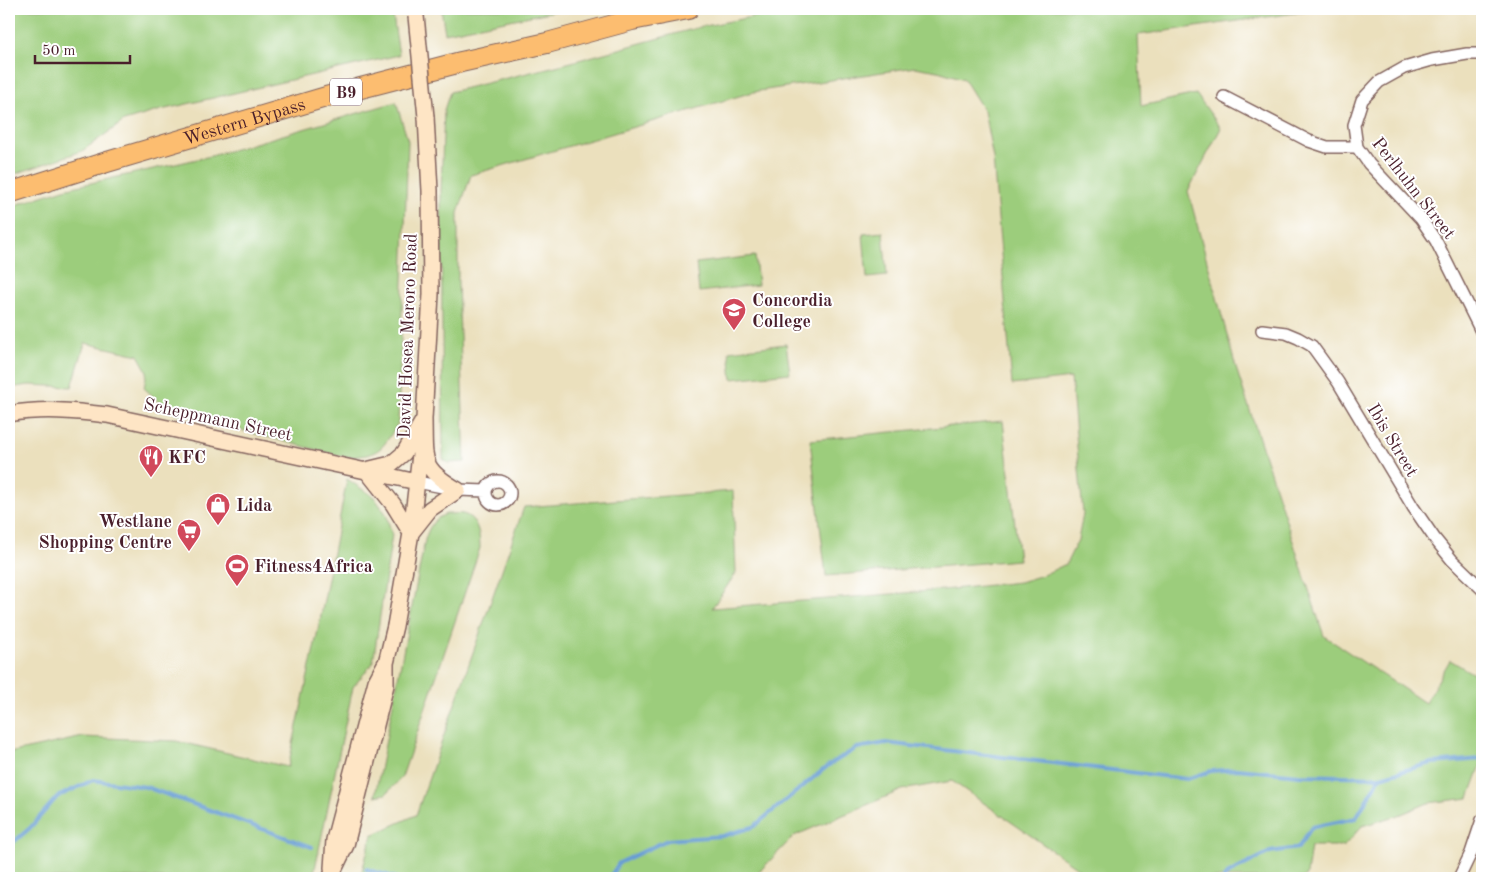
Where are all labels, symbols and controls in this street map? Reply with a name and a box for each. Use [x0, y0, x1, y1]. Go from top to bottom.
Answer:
scale bar [35, 32, 130, 64]
text: 50 m [42, 44, 76, 59]
road number: B9 [330, 78, 362, 105]
street label: Western Bypass [182, 96, 308, 149]
street label: Perlhuhn Street [1368, 134, 1458, 243]
street label: David Hosea Meroro Road [395, 233, 421, 439]
place label: Concordia College [752, 292, 832, 331]
school or university icon: Concordia College [721, 297, 747, 331]
street label: Scheppmann Street [142, 395, 294, 444]
street label: Ibis Street [1363, 401, 1421, 480]
restaurant icon: KFC [138, 444, 164, 478]
place label: KFC [168, 449, 206, 467]
shop icon: Lida [205, 492, 231, 526]
place label: Lida [236, 497, 272, 515]
place label: Westlane Shopping Centre [39, 513, 172, 552]
supermarket icon: Westlane Shopping Centre [176, 518, 202, 552]
sports icon: Fitness4Africa [224, 553, 250, 587]
place label: Fitness4Africa [254, 558, 373, 576]

